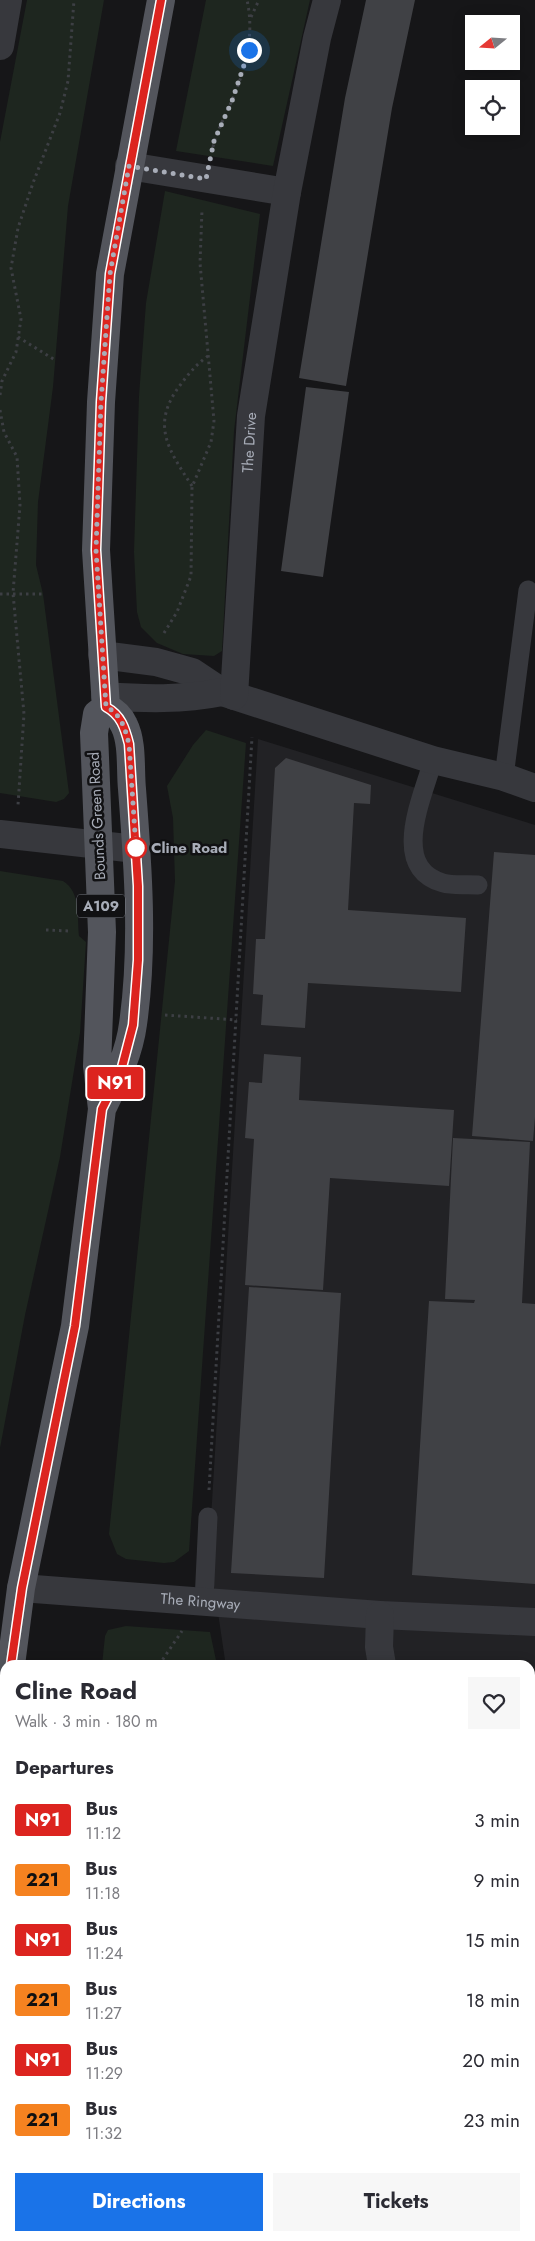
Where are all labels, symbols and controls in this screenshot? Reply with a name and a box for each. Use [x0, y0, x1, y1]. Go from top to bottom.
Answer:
north arrow [465, 15, 520, 70]
map controls [465, 15, 520, 135]
your location [237, 38, 262, 63]
button: locate [465, 80, 520, 135]
street label: The Drive [237, 411, 262, 473]
street label: Bounds Green Road [83, 751, 111, 881]
marker: Cline Road [125, 837, 147, 859]
place label: Cline Road [151, 837, 227, 859]
road number: A109 [77, 894, 125, 918]
line badge: N91 [86, 1067, 144, 1099]
text: N91 [97, 1070, 133, 1096]
street label: The Ringway [160, 1588, 242, 1615]
text: Cline Road [15, 1673, 137, 1708]
button: heart [468, 1677, 520, 1729]
text: Walk · 3 min · 180 m [15, 1710, 158, 1733]
text: Departures [15, 1754, 114, 1781]
text: Bus [86, 1795, 118, 1822]
text: N91 [25, 1807, 61, 1833]
text: 3 min [474, 1807, 520, 1834]
text: 11:12 [86, 1822, 121, 1845]
text: Bus [85, 1855, 117, 1882]
text: 221 [26, 1867, 59, 1893]
text: 9 min [474, 1867, 520, 1894]
text: 11:18 [85, 1882, 120, 1905]
text: Bus [86, 1915, 118, 1942]
text: N91 [25, 1927, 61, 1953]
text: 15 min [465, 1927, 520, 1954]
text: 11:24 [86, 1942, 123, 1965]
text: Bus [85, 1975, 117, 2002]
text: 221 [26, 1987, 59, 2013]
text: 18 min [466, 1987, 520, 2014]
text: 11:27 [85, 2002, 122, 2025]
text: Bus [86, 2035, 118, 2062]
text: N91 [25, 2047, 61, 2073]
text: 20 min [462, 2047, 520, 2074]
text: 11:29 [86, 2062, 123, 2085]
text: Bus [85, 2095, 117, 2122]
text: 221 [26, 2107, 59, 2133]
text: 23 min [463, 2107, 520, 2134]
text: 11:32 [85, 2122, 122, 2145]
button: Directions [15, 2173, 263, 2231]
button: Tickets [273, 2173, 520, 2231]

